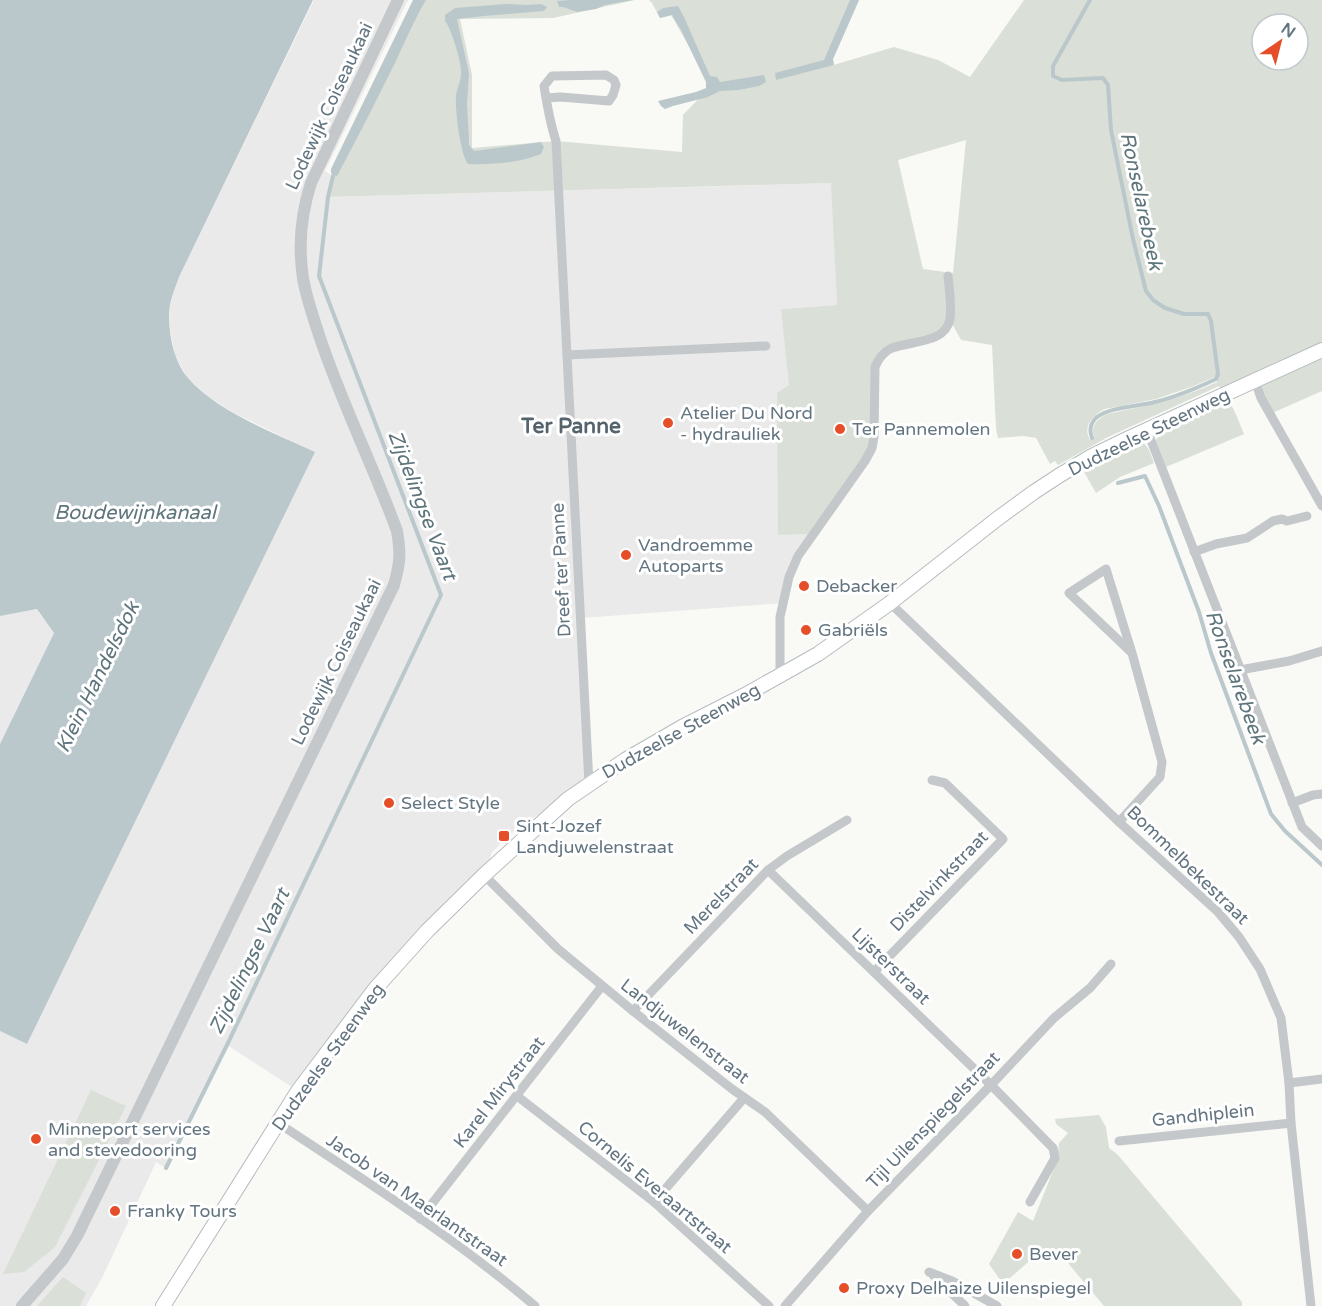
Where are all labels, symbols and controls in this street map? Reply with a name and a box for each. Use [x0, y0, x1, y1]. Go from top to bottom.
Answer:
north arrow [1250, 12, 1310, 72]
street label: Lodewijk Coiseaukaai [280, 19, 378, 193]
text: N [1277, 19, 1299, 42]
water label: Ronselarebeek [1115, 130, 1168, 274]
street label: Dudzeelse Steenweg [1064, 383, 1234, 481]
place label: Atelier Du Nord - hydrauliek [680, 402, 813, 445]
district label: Ter Panne [520, 414, 621, 439]
marker: Atelier Du Nord - hydrauliek [661, 416, 675, 430]
place label: Ter Pannemolen [852, 418, 991, 440]
marker: Ter Pannemolen [833, 422, 847, 436]
water label: Zijdelingse Vaart [383, 427, 462, 586]
water label: Boudewijnkanaal [54, 501, 218, 525]
street label: Dreef ter Panne [547, 502, 575, 638]
place label: Vandroemme Autoparts [638, 534, 753, 577]
marker: Vandroemme Autoparts [619, 548, 633, 562]
street label: Lodewijk Coiseaukaai [286, 575, 386, 749]
place label: Debacker [816, 575, 897, 597]
marker: Debacker [797, 579, 811, 593]
water label: Klein Handelsdok [51, 596, 146, 757]
water label: Ronselarebeek [1200, 607, 1271, 749]
place label: Gabriëls [818, 619, 888, 641]
marker: Gabriëls [799, 623, 813, 637]
street label: Dudzeelse Steenweg [598, 678, 764, 784]
place label: Select Style [401, 792, 500, 814]
marker: Select Style [382, 796, 396, 810]
street label: Bommelbekestraat [1122, 801, 1254, 929]
place label: Sint-Jozef Landjuwelenstraat [516, 815, 674, 858]
street label: Distelvinkstraat [885, 826, 993, 936]
marker: Sint-Jozef Landjuwelenstraat [497, 829, 511, 843]
street label: Merelstraat [679, 853, 763, 939]
water label: Zijdelingse Vaart [204, 883, 296, 1038]
street label: Lijsterstraat [847, 923, 935, 1009]
street label: Landjuwelenstraat [616, 974, 754, 1088]
street label: Dudzeelse Steenweg [267, 979, 389, 1135]
street label: Karel Mirystraat [449, 1032, 549, 1152]
street label: Tijl Uilenspiegelstraat [862, 1047, 1004, 1193]
street label: Gandhiplein [1151, 1099, 1255, 1131]
street label: Cornelis Everaartstraat [573, 1116, 737, 1258]
place label: Minneport services and stevedooring [48, 1118, 211, 1161]
street label: Jacob van Maerlantstraat [322, 1129, 512, 1271]
marker: Minneport services and stevedooring [29, 1132, 43, 1146]
place label: Franky Tours [127, 1200, 237, 1222]
marker: Franky Tours [108, 1204, 122, 1218]
place label: Bever [1029, 1243, 1078, 1265]
marker: Bever [1010, 1247, 1024, 1261]
place label: Proxy Delhaize Uilenspiegel [856, 1277, 1091, 1299]
marker: Proxy Delhaize Uilenspiegel [837, 1281, 851, 1295]

